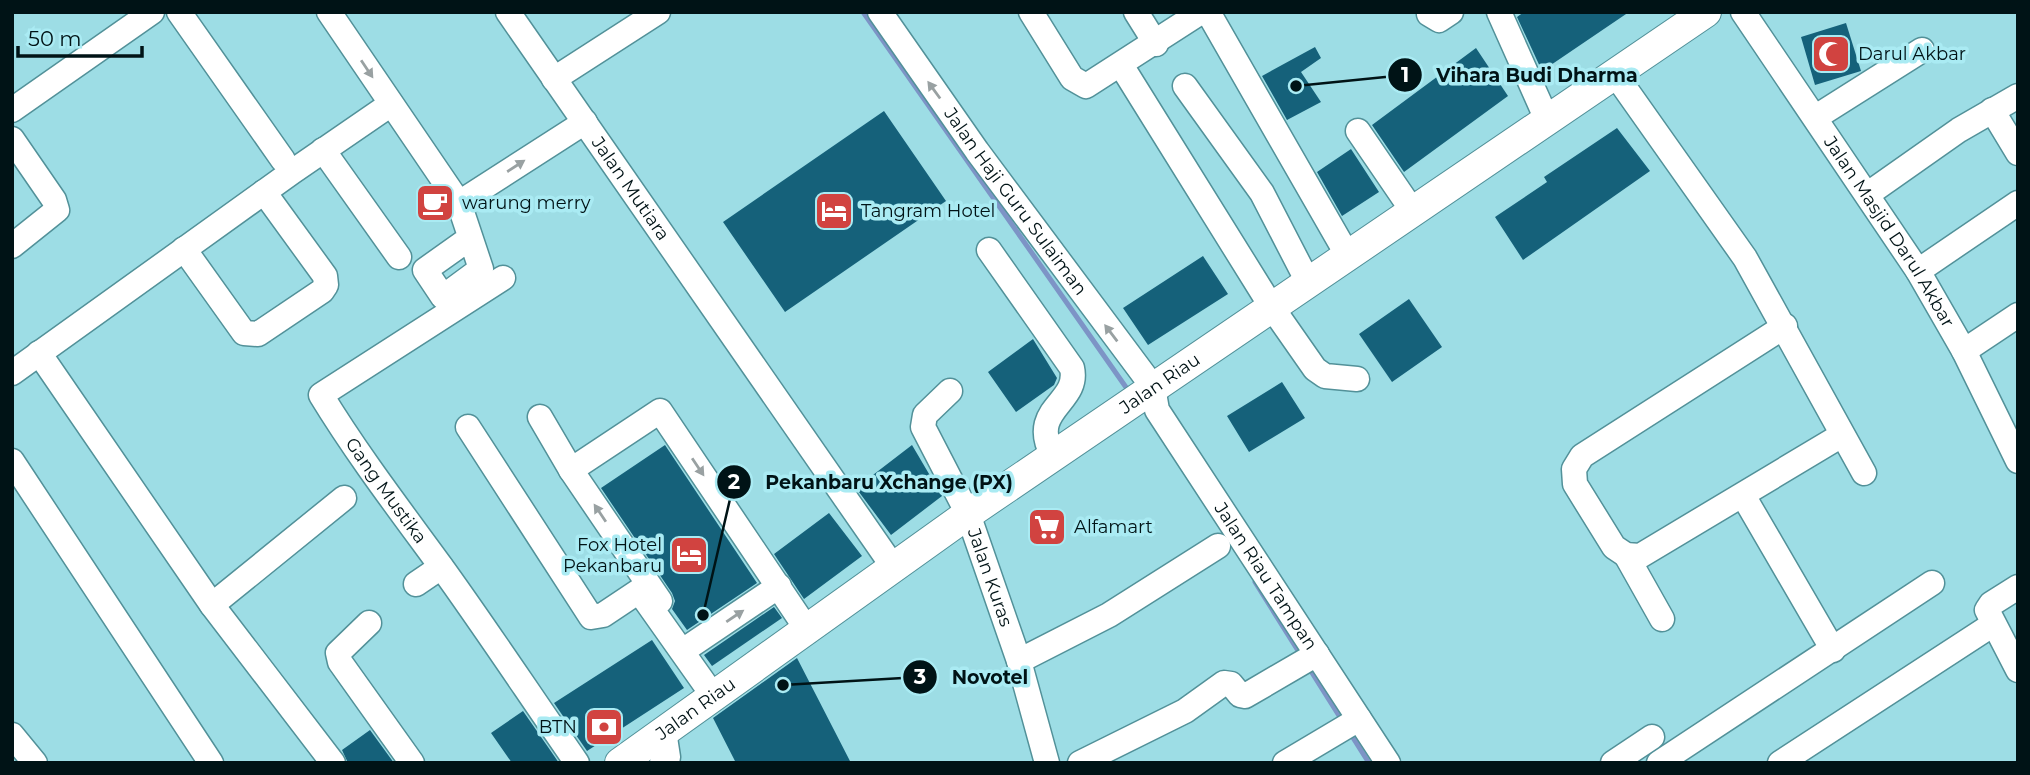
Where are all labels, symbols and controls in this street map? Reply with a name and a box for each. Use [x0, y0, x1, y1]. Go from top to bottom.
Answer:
scale bar [18, 14, 142, 58]
text: 50 m [28, 26, 82, 51]
mosque icon: Darul Akbar [1810, 33, 1852, 75]
place label: Darul Akbar [1858, 43, 1966, 65]
callout: Vihara Budi Dharma [1387, 55, 1651, 95]
one-way arrow [360, 60, 374, 78]
text: 1 [1401, 62, 1409, 87]
text: Vihara Budi Dharma [1435, 64, 1638, 87]
one-way arrow [927, 81, 941, 99]
street label: Jalan Haji Guru Sulaiman [939, 103, 1092, 300]
street label: Jalan Masjid Darul Akbar [1819, 131, 1959, 331]
street label: Jalan Mutiara [586, 132, 674, 245]
one-way arrow [507, 159, 526, 172]
cafe icon: warung merry [414, 182, 456, 224]
hotel icon: Tangram Hotel [813, 190, 855, 232]
place label: warung merry [462, 192, 591, 214]
place label: Tangram Hotel [861, 200, 995, 222]
one-way arrow [1105, 324, 1119, 342]
street label: Jalan Riau [1115, 348, 1204, 419]
street label: Gang Mustika [341, 433, 431, 548]
one-way arrow [691, 458, 705, 476]
callout: Pekanbaru Xchange (PX) [716, 462, 1027, 502]
text: 2 [728, 469, 740, 494]
text: Pekanbaru Xchange (PX) [765, 471, 1013, 494]
street label: Jalan Riau Tampan [1209, 498, 1322, 654]
one-way arrow [593, 504, 607, 522]
supermarket icon: Alfamart [1026, 506, 1068, 548]
place label: Alfamart [1074, 516, 1153, 538]
street label: Jalan Kuras [963, 525, 1017, 630]
place label: Fox Hotel Pekanbaru [563, 534, 662, 577]
hotel icon: Fox Hotel Pekanbaru [668, 534, 710, 576]
one-way arrow [725, 610, 744, 623]
callout: Novotel [903, 657, 1043, 697]
text: 3 [913, 664, 926, 689]
text: Novotel [952, 666, 1028, 689]
street label: Jalan Riau [651, 673, 740, 745]
bank icon: BTN [583, 706, 625, 748]
place label: BTN [539, 716, 577, 738]

